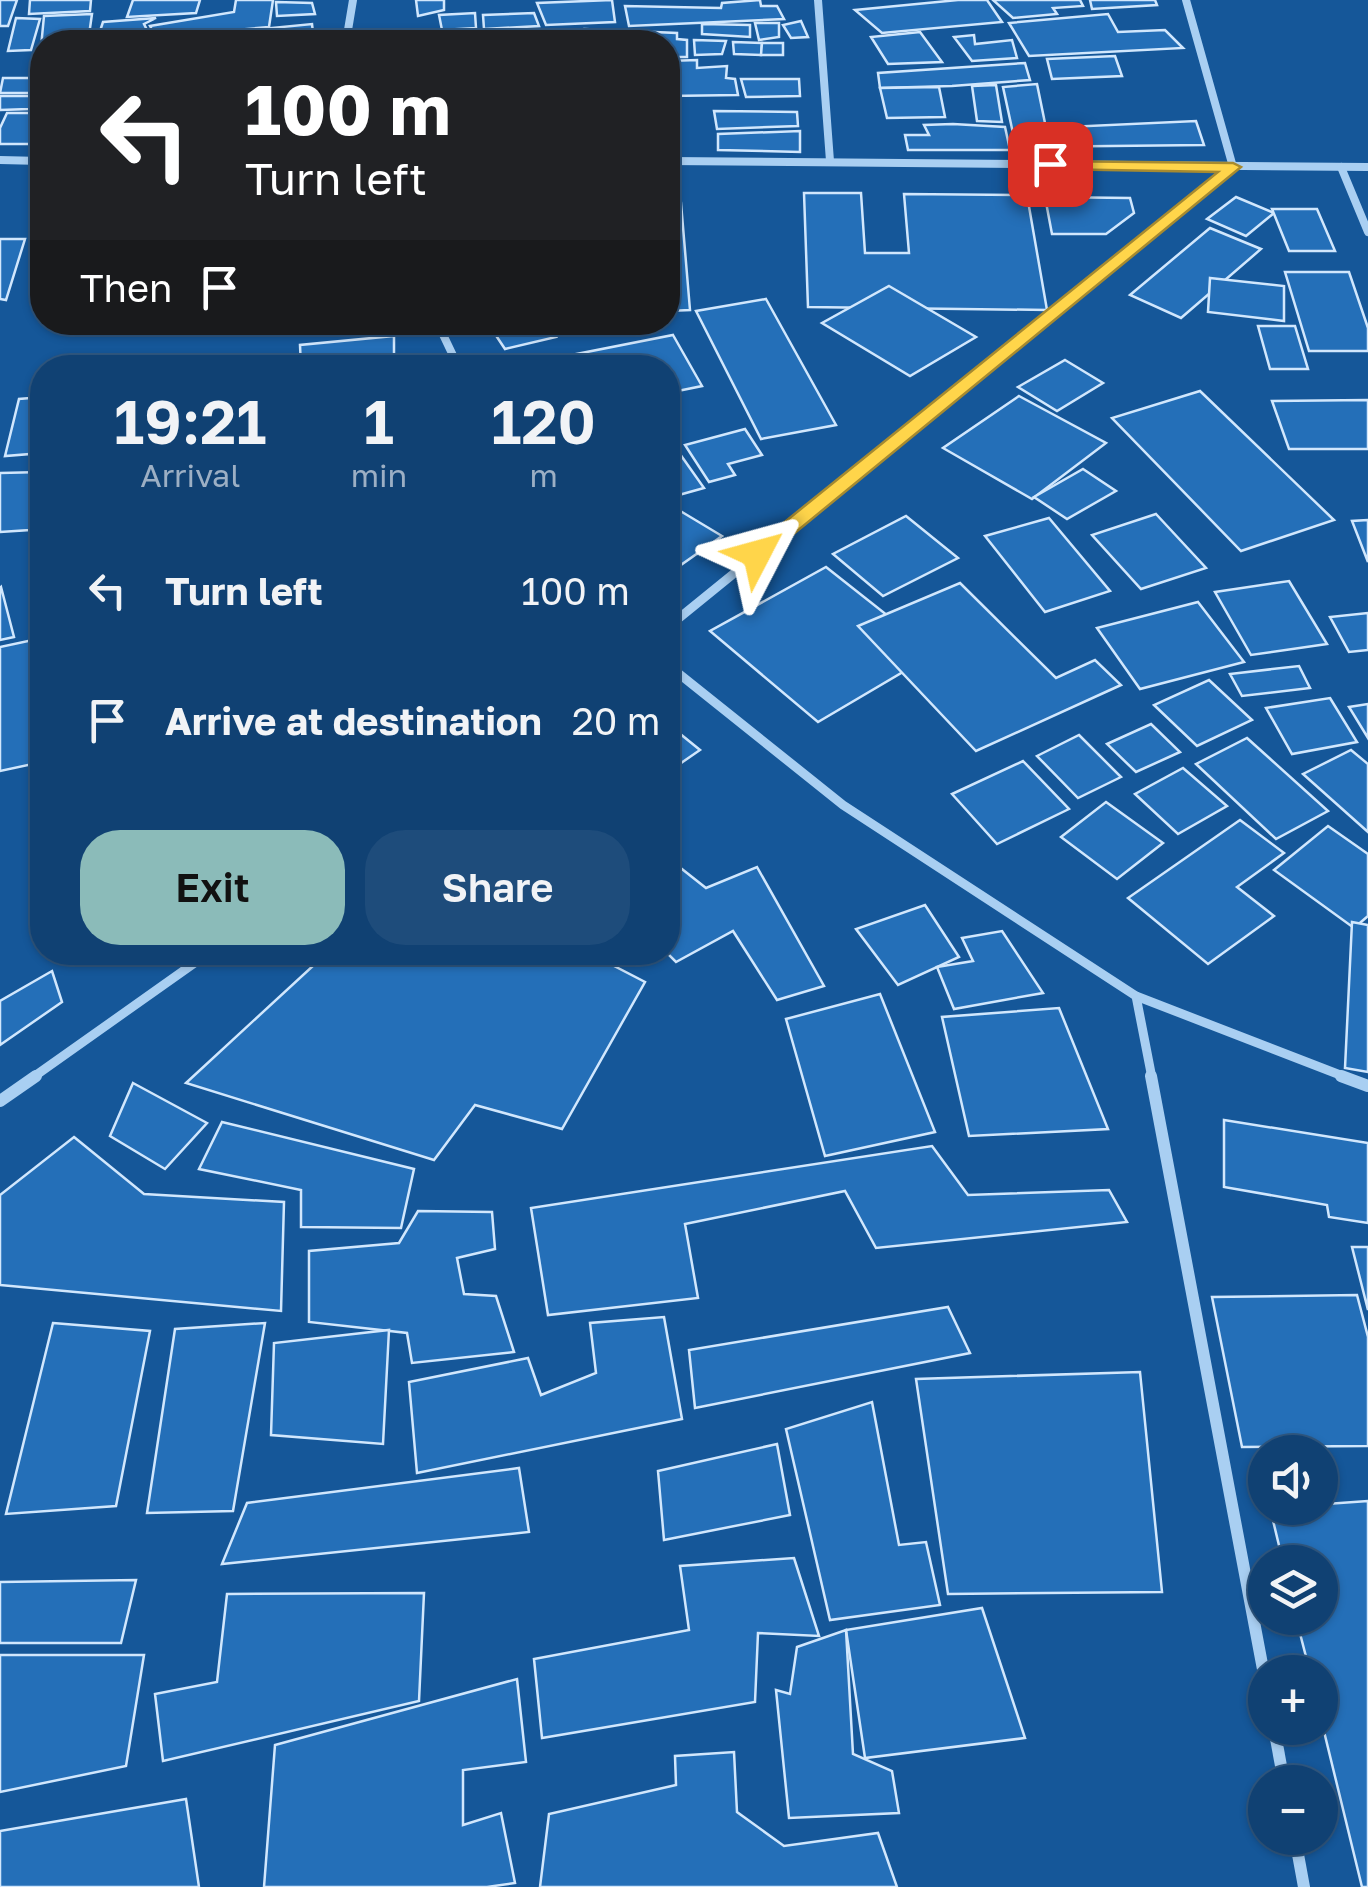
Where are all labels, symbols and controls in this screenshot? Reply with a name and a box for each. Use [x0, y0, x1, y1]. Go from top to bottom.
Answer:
text: 100 m [245, 66, 451, 150]
icon: left [80, 70, 210, 200]
pin [1008, 122, 1093, 207]
icon: arrive [1023, 137, 1078, 192]
text: Turn left [245, 151, 427, 205]
icon: arrive [192, 260, 247, 315]
text: Then [80, 265, 172, 310]
text: 19:21 [114, 385, 267, 457]
text: 1 [364, 385, 394, 457]
text: 120 [491, 385, 596, 457]
text: Arrival [140, 456, 240, 494]
text: min [351, 456, 407, 494]
text: m [529, 456, 558, 494]
position arrow [705, 502, 809, 606]
icon: left [80, 563, 135, 618]
text: Turn left [165, 568, 323, 613]
text: 100 m [521, 568, 630, 613]
icon: arrive [80, 693, 135, 748]
text: Arrive at destination [165, 698, 542, 743]
text: 20 m [572, 698, 660, 743]
button: Exit [80, 830, 345, 945]
button: Share [365, 830, 630, 945]
map controls [1248, 1435, 1338, 1855]
button: sound [1248, 1435, 1338, 1525]
button: layers [1248, 1545, 1338, 1635]
button: + [1248, 1655, 1338, 1745]
button: − [1248, 1765, 1338, 1855]

